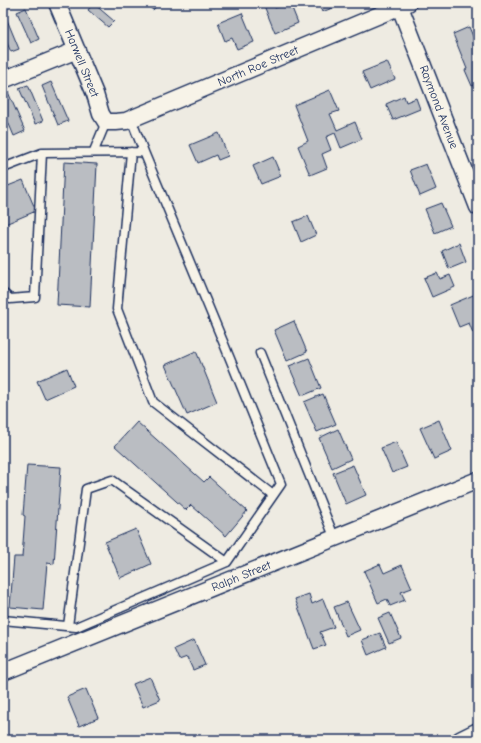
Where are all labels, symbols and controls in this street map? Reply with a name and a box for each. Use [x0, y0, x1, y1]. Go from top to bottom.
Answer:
street label: Harwell Street [62, 27, 102, 99]
street label: North Roe Street [216, 42, 301, 89]
street label: Raymond Avenue [417, 63, 461, 151]
street label: Ralph Street [209, 558, 273, 594]

